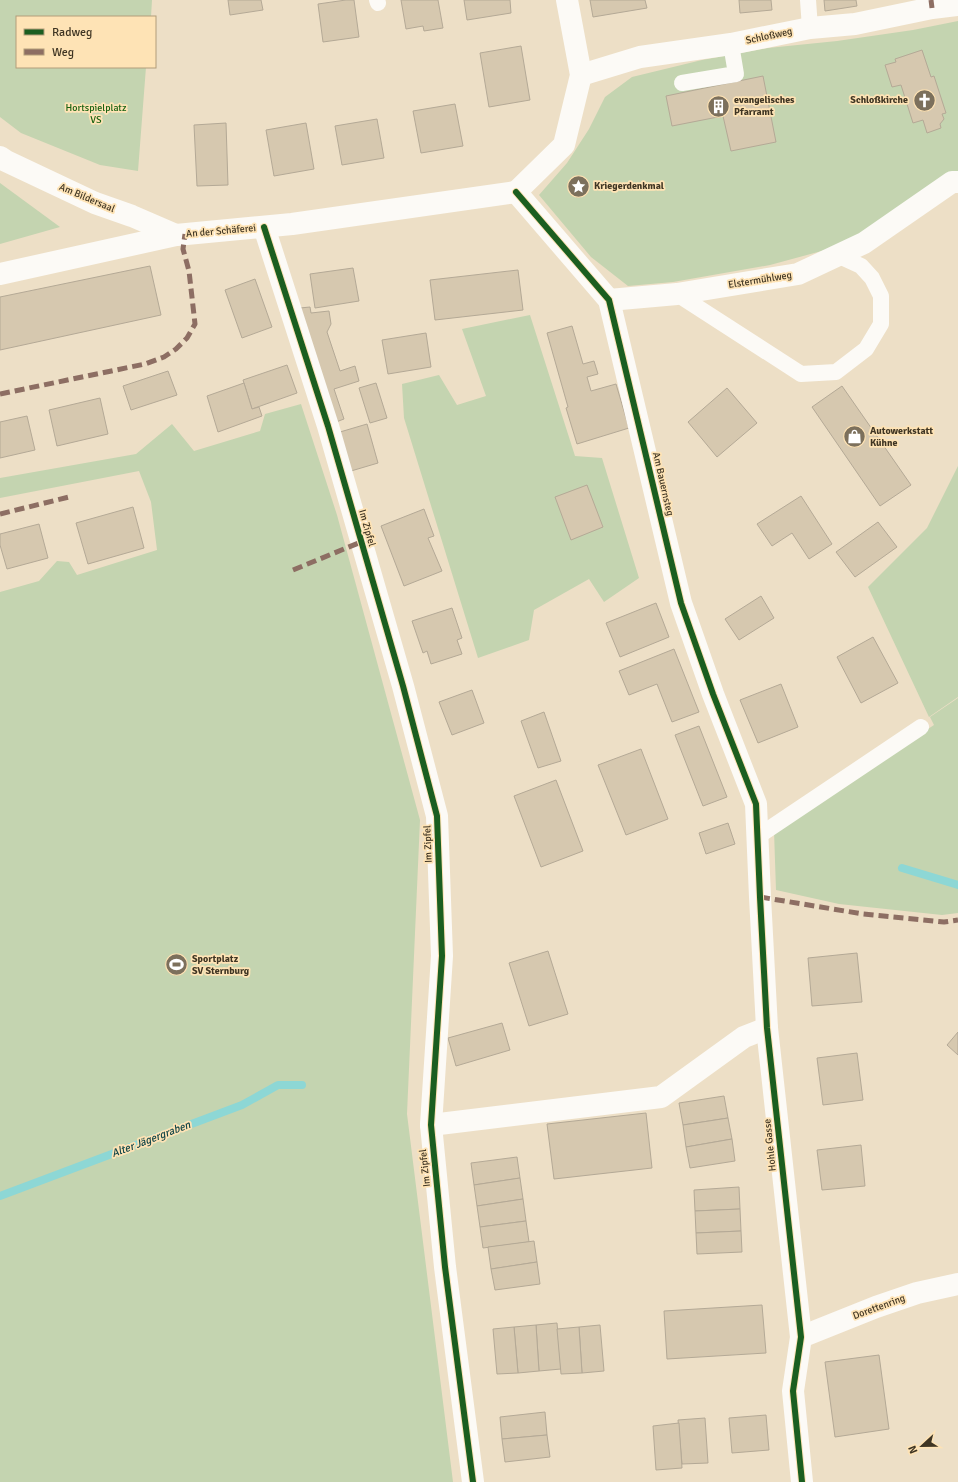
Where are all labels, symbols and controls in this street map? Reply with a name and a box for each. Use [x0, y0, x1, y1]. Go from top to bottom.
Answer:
legend [16, 16, 156, 68]
text: Radweg [52, 25, 92, 40]
street label: Schloßweg [745, 25, 793, 47]
text: Weg [52, 45, 74, 60]
church icon: Schloßkirche [911, 87, 937, 113]
building icon: evangelisches Pfarramt [705, 93, 731, 119]
place label: evangelisches Pfarramt [734, 94, 795, 118]
place label: Schloßkirche [850, 94, 908, 106]
park label: Hortspielplatz VS [66, 102, 127, 126]
place icon: Kriegerdenkmal [565, 173, 591, 199]
place label: Kriegerdenkmal [594, 180, 664, 192]
street label: Am Bildersaal [57, 181, 117, 215]
street label: An der Schäferei [186, 222, 256, 240]
street label: Elstermühlweg [727, 269, 793, 291]
shop icon: Autowerkstatt Kühne [842, 424, 868, 450]
place label: Autowerkstatt Kühne [870, 425, 933, 449]
street label: Am Bauernsteg [650, 451, 676, 517]
street label: Im Zipfel [356, 508, 378, 548]
street label: Im Zipfel [421, 825, 435, 863]
sports icon: Sportplatz SV Sternburg [164, 952, 190, 978]
place label: Sportplatz SV Sternburg [192, 953, 250, 977]
water label: Alter Jägergraben [110, 1118, 193, 1160]
street label: Hohle Gasse [761, 1118, 779, 1172]
street label: Im Zipfel [417, 1148, 433, 1187]
street label: Dorettenring [851, 1292, 907, 1322]
north arrow [902, 1426, 942, 1466]
text: N [906, 1444, 921, 1456]

